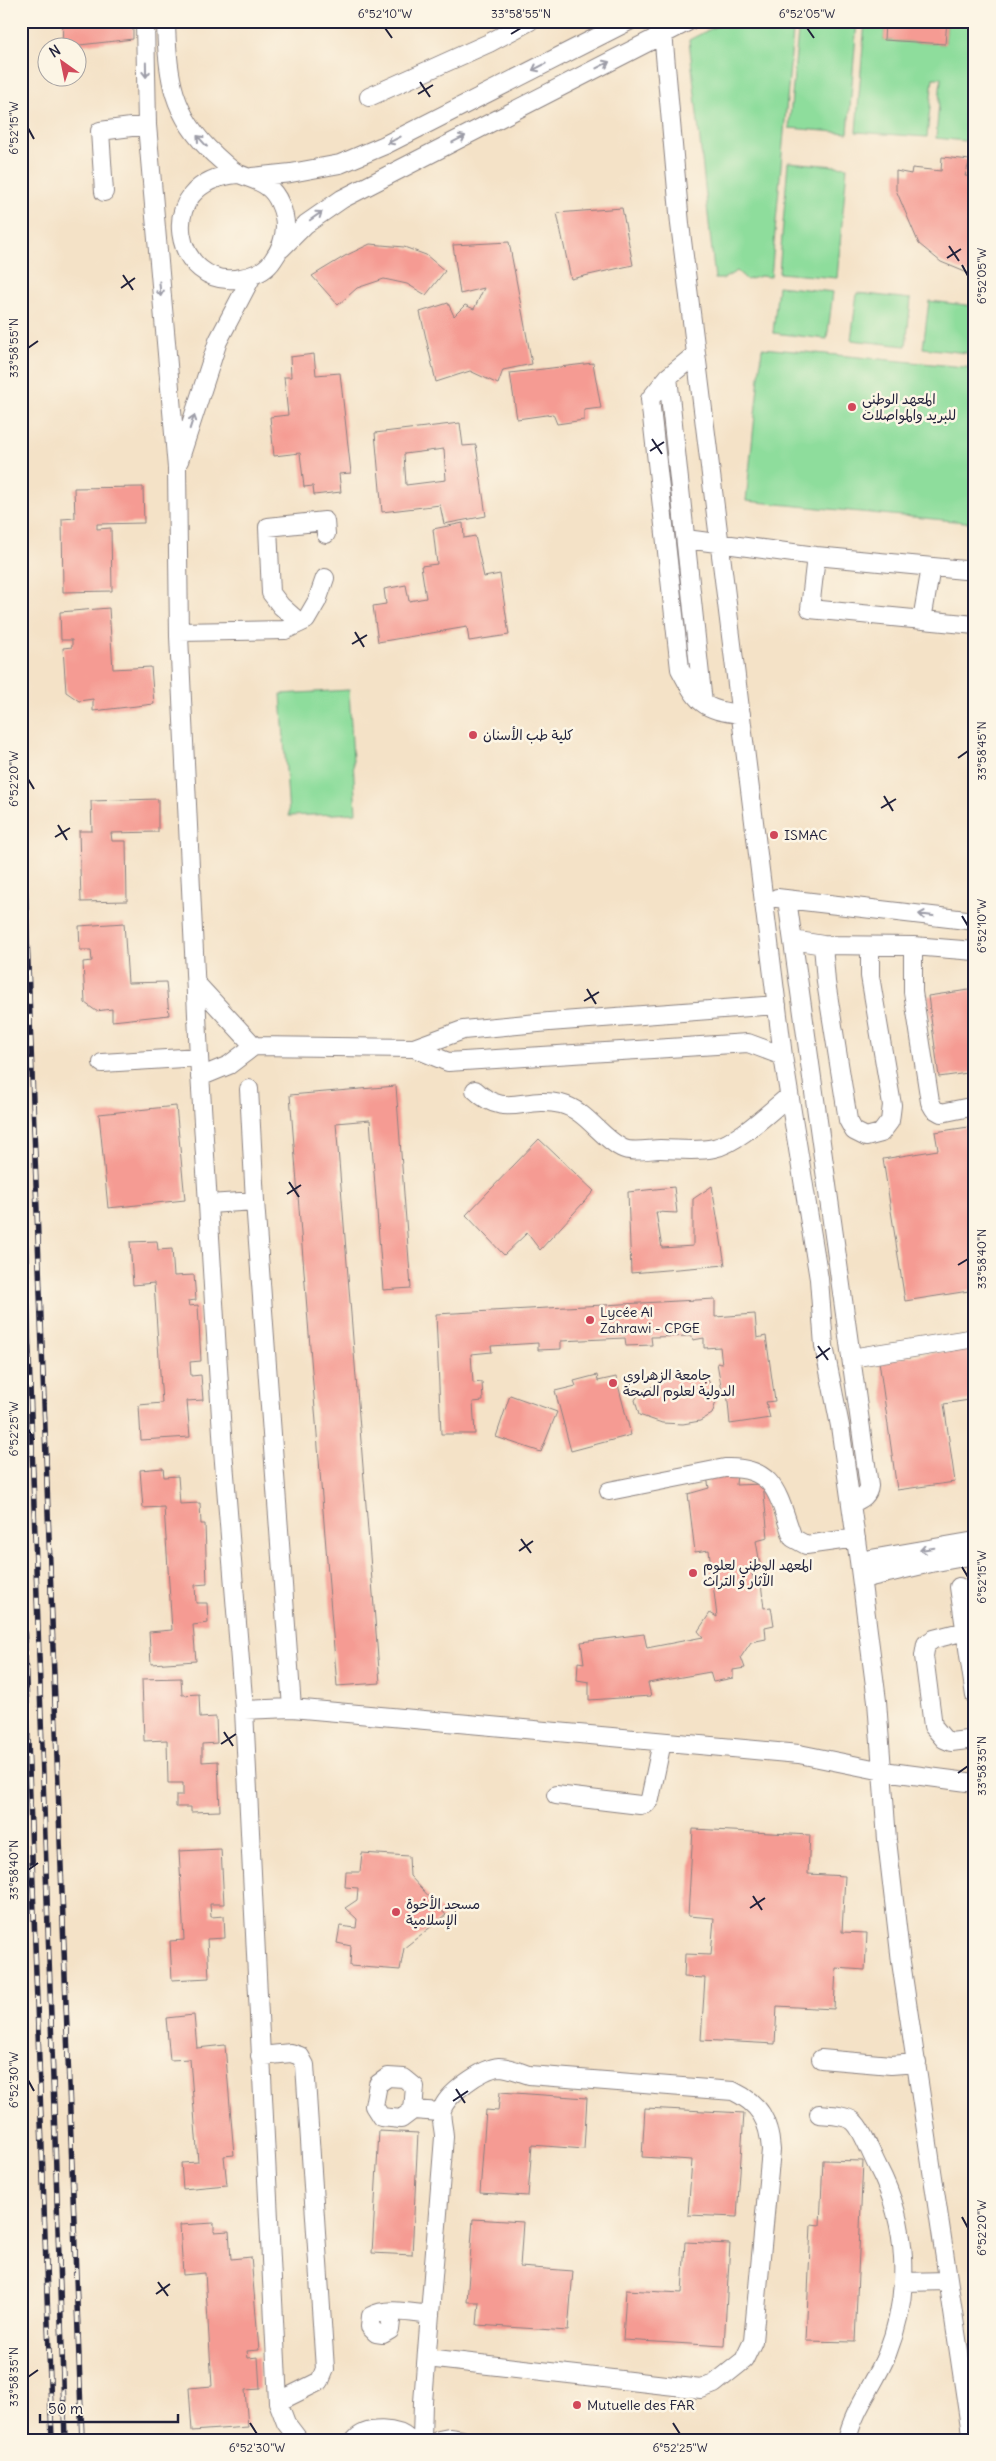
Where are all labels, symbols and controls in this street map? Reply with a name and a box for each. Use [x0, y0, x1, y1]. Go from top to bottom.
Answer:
text: 6°52'10"W [358, 6, 412, 21]
text: 33°58'55"N [491, 6, 551, 21]
text: 6°52'05"W [779, 6, 835, 21]
north arrow [38, 38, 88, 88]
text: N [46, 41, 64, 61]
one-way arrow [596, 60, 611, 70]
one-way arrow [141, 62, 150, 78]
one-way arrow [532, 63, 547, 72]
text: 6°52'15"W [6, 101, 21, 155]
one-way arrow [451, 134, 466, 143]
one-way arrow [196, 135, 208, 148]
one-way arrow [387, 136, 402, 145]
one-way arrow [309, 211, 323, 221]
text: 6°52'05"W [974, 248, 989, 304]
one-way arrow [155, 280, 165, 296]
text: 33°58'55"N [6, 318, 21, 378]
place label: المعهد الوطني للبريد والمواصلات [862, 390, 956, 424]
marker: المعهد الوطني للبريد والمواصلات [846, 401, 858, 413]
one-way arrow [188, 415, 197, 430]
text: 33°58'45"N [974, 721, 989, 781]
place label: كلية طب الأسنان [483, 726, 574, 744]
marker: كلية طب الأسنان [467, 729, 479, 741]
text: 6°52'20"W [6, 751, 21, 807]
place label: ISMAC [784, 826, 827, 844]
marker: ISMAC [768, 829, 780, 841]
text: 6°52'10"W [974, 899, 989, 953]
one-way arrow [919, 910, 935, 920]
text: 33°58'40"N [974, 1229, 989, 1289]
place label: Lycée Al Zahrawi - CPGE [600, 1303, 700, 1337]
marker: Lycée Al Zahrawi - CPGE [584, 1314, 596, 1326]
place label: جامعة الزهراوي الدولية لعلوم الصحة [623, 1366, 735, 1402]
marker: جامعة الزهراوي الدولية لعلوم الصحة [607, 1377, 619, 1389]
text: 6°52'25"W [6, 1401, 21, 1457]
one-way arrow [919, 1545, 935, 1555]
text: 6°52'15"W [974, 1550, 989, 1604]
place label: المعهد الوطني لعلوم الآثار و التراث [703, 1556, 812, 1590]
marker: المعهد الوطني لعلوم الآثار و التراث [687, 1567, 699, 1579]
text: 33°58'35"N [974, 1736, 989, 1796]
text: 33°58'40"N [6, 1840, 21, 1900]
place label: مسجد الأخوة الإسلامية [406, 1895, 480, 1930]
marker: مسجد الأخوة الإسلامية [390, 1906, 402, 1918]
text: 6°52'30"W [6, 2052, 21, 2108]
text: 6°52'20"W [974, 2200, 989, 2256]
text: 33°58'35"N [6, 2347, 21, 2407]
scale bar [40, 2391, 178, 2423]
place label: Mutuelle des FAR [587, 2396, 695, 2414]
text: 50 m [48, 2399, 83, 2418]
marker: Mutuelle des FAR [571, 2399, 583, 2411]
text: 6°52'30"W [229, 2440, 285, 2455]
text: 6°52'25"W [652, 2440, 708, 2455]

